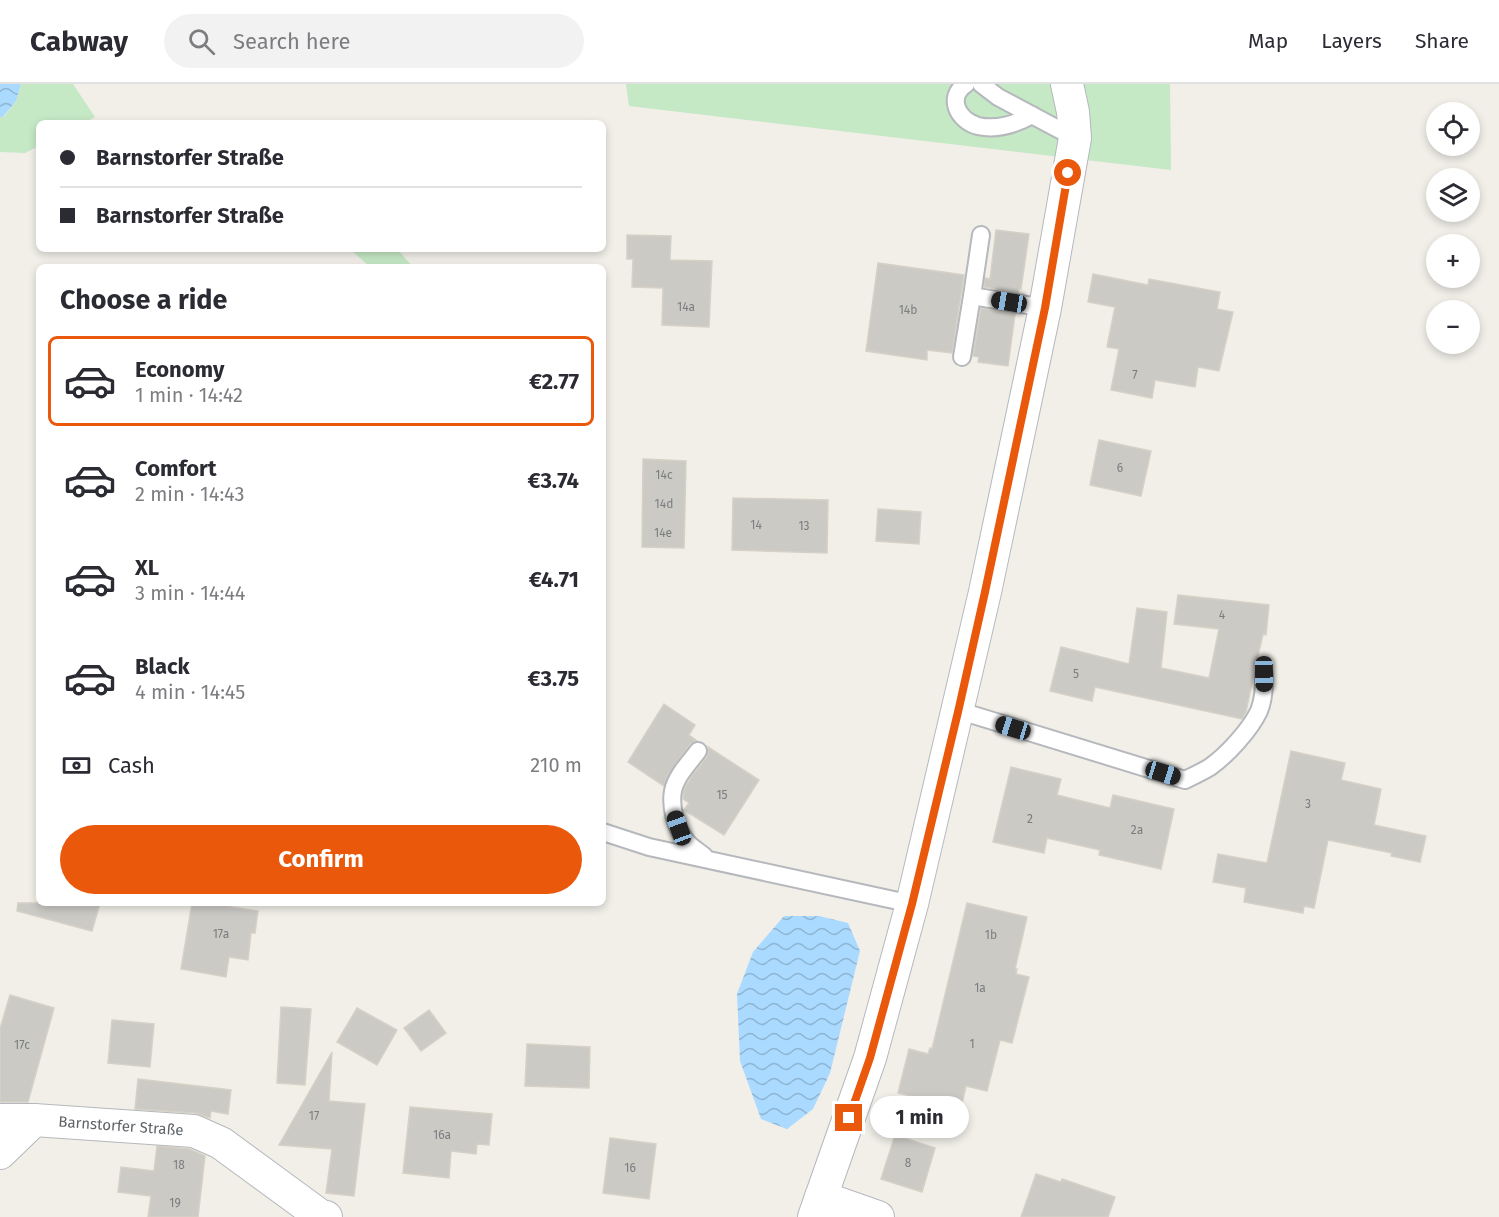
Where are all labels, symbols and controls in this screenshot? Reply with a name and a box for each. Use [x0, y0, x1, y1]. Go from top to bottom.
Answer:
search box [164, 14, 584, 68]
text: Cabway [30, 25, 128, 58]
icon: search [185, 25, 218, 58]
text: Search here [233, 28, 350, 55]
text: Map [1248, 28, 1288, 54]
text: Layers [1321, 28, 1382, 54]
text: Share [1415, 28, 1469, 54]
map controls [1426, 102, 1480, 354]
button: locate [1426, 102, 1480, 156]
text: Barnstorfer Straße [96, 144, 284, 171]
route start [1054, 159, 1081, 186]
button: layers [1426, 168, 1480, 222]
text: Barnstorfer Straße [96, 202, 284, 229]
button: + [1426, 234, 1480, 288]
text: Choose a ride [60, 284, 227, 316]
car [990, 290, 1028, 314]
house number: 14a [677, 300, 695, 314]
button: − [1426, 300, 1480, 354]
house number: 14b [899, 303, 917, 317]
icon: car [63, 354, 117, 408]
text: Economy [135, 356, 224, 383]
text: €2.77 [529, 368, 579, 395]
house number: 7 [1132, 368, 1138, 382]
text: 1 min · 14:42 [135, 383, 243, 407]
icon: car [63, 453, 117, 507]
text: Comfort [135, 455, 216, 482]
house number: 6 [1117, 461, 1123, 475]
text: €3.74 [527, 467, 579, 494]
house number: 14c [655, 468, 673, 482]
text: 2 min · 14:43 [135, 482, 244, 506]
house number: 14d [655, 497, 673, 511]
house number: 14 [750, 518, 762, 532]
house number: 13 [798, 519, 810, 533]
house number: 14e [654, 526, 672, 540]
icon: car [63, 552, 117, 606]
text: XL [135, 554, 159, 581]
text: €4.71 [529, 566, 579, 593]
text: 3 min · 14:44 [135, 581, 245, 605]
house number: 4 [1219, 608, 1226, 622]
icon: car [63, 651, 117, 705]
text: Black [135, 653, 190, 680]
car [1255, 656, 1273, 692]
text: €3.75 [527, 665, 579, 692]
house number: 5 [1073, 667, 1079, 681]
text: 4 min · 14:45 [135, 680, 245, 704]
car [993, 714, 1033, 742]
icon: cash [60, 749, 93, 782]
text: Cash [108, 752, 155, 779]
text: 210 m [530, 753, 582, 777]
car [1143, 759, 1183, 787]
house number: 15 [716, 788, 728, 802]
house number: 3 [1305, 797, 1311, 811]
car [664, 808, 694, 848]
house number: 2 [1027, 812, 1033, 826]
house number: 2a [1131, 823, 1143, 837]
button: Confirm [60, 825, 582, 894]
house number: 17a [213, 927, 229, 941]
house number: 1b [985, 928, 997, 942]
house number: 1a [974, 981, 986, 995]
house number: 1 [969, 1037, 975, 1051]
house number: 17c [14, 1038, 30, 1052]
callout: 1 min [870, 1097, 969, 1139]
route end [835, 1104, 862, 1131]
text: 1 min [895, 1105, 944, 1129]
house number: 17 [309, 1109, 319, 1123]
street label: Barnstorfer Straße [58, 1113, 184, 1139]
house number: 16a [433, 1128, 451, 1142]
house number: 8 [905, 1156, 912, 1170]
house number: 18 [173, 1158, 185, 1172]
house number: 16 [624, 1161, 636, 1175]
house number: 19 [169, 1196, 181, 1210]

